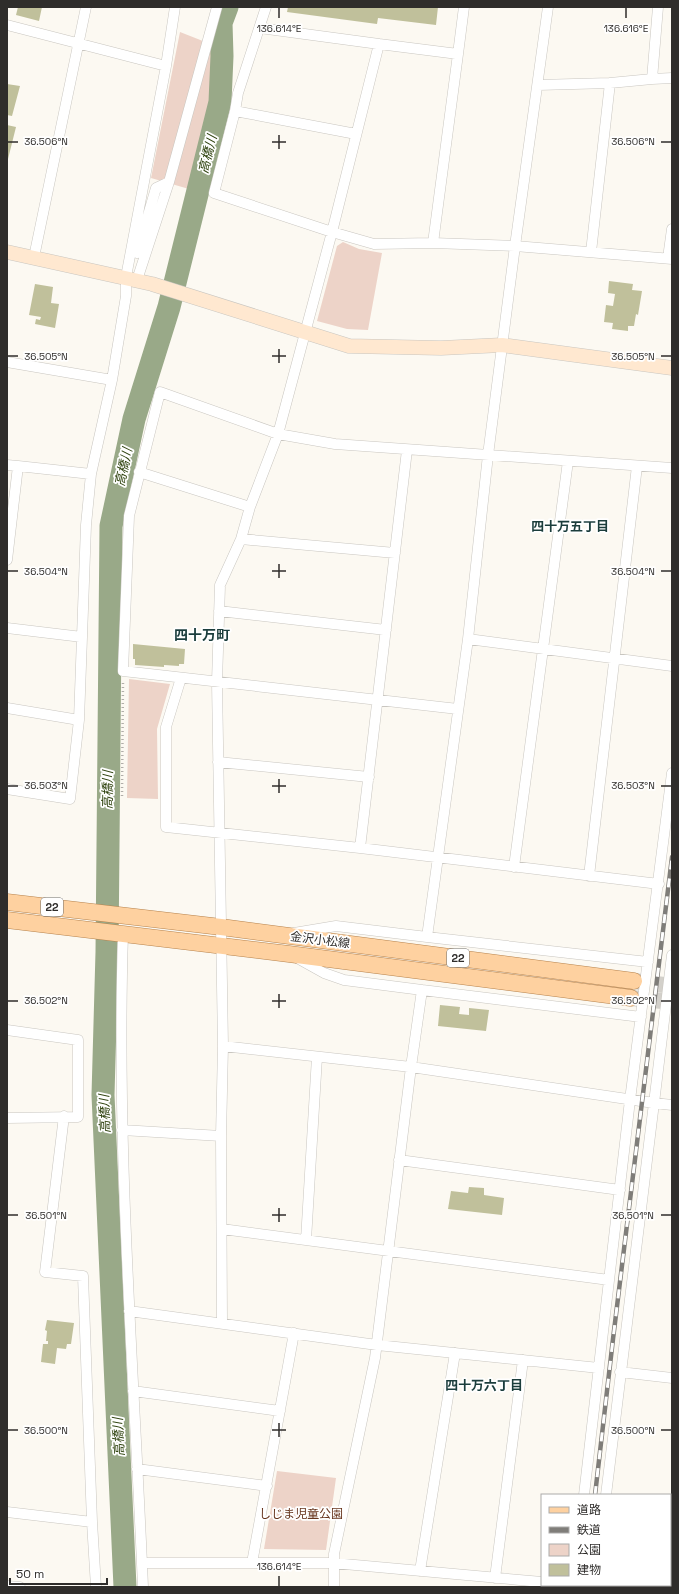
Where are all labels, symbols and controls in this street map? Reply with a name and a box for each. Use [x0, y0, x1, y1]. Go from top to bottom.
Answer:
text: 136.614°E [257, 22, 302, 35]
text: 136.616°E [604, 22, 649, 35]
water label: 高橋川 [195, 131, 221, 175]
text: 36.506°N [24, 135, 68, 148]
text: 36.506°N [611, 135, 655, 148]
text: 36.505°N [24, 350, 68, 363]
text: 36.505°N [611, 350, 655, 363]
water label: 高橋川 [111, 444, 136, 488]
district label: 四十万五丁目 [531, 518, 609, 535]
text: 36.504°N [24, 565, 68, 578]
text: 36.504°N [611, 565, 655, 578]
district label: 四十万町 [174, 626, 230, 644]
water label: 高橋川 [99, 768, 116, 810]
text: 36.503°N [24, 779, 68, 792]
text: 36.503°N [611, 779, 655, 792]
road number: 22 [41, 898, 63, 916]
street label: 金沢小松線 [289, 928, 351, 952]
road number: 22 [447, 949, 469, 967]
text: 36.502°N [24, 994, 68, 1007]
text: 36.502°N [611, 994, 655, 1007]
water label: 高橋川 [95, 1092, 114, 1134]
text: 36.501°N [25, 1209, 67, 1222]
text: 36.501°N [612, 1209, 654, 1222]
district label: 四十万六丁目 [445, 1377, 523, 1394]
water label: 高橋川 [109, 1415, 128, 1457]
text: 36.500°N [24, 1424, 68, 1437]
text: 36.500°N [611, 1424, 655, 1437]
legend [541, 1494, 671, 1586]
text: 道路 [577, 1502, 601, 1518]
park label: しじま児童公園 [259, 1506, 343, 1522]
text: 鉄道 [577, 1522, 601, 1538]
text: 公園 [577, 1542, 601, 1558]
scale bar [10, 1560, 107, 1586]
text: 136.614°E [257, 1560, 302, 1573]
text: 建物 [577, 1562, 601, 1578]
text: 50 m [16, 1566, 44, 1582]

